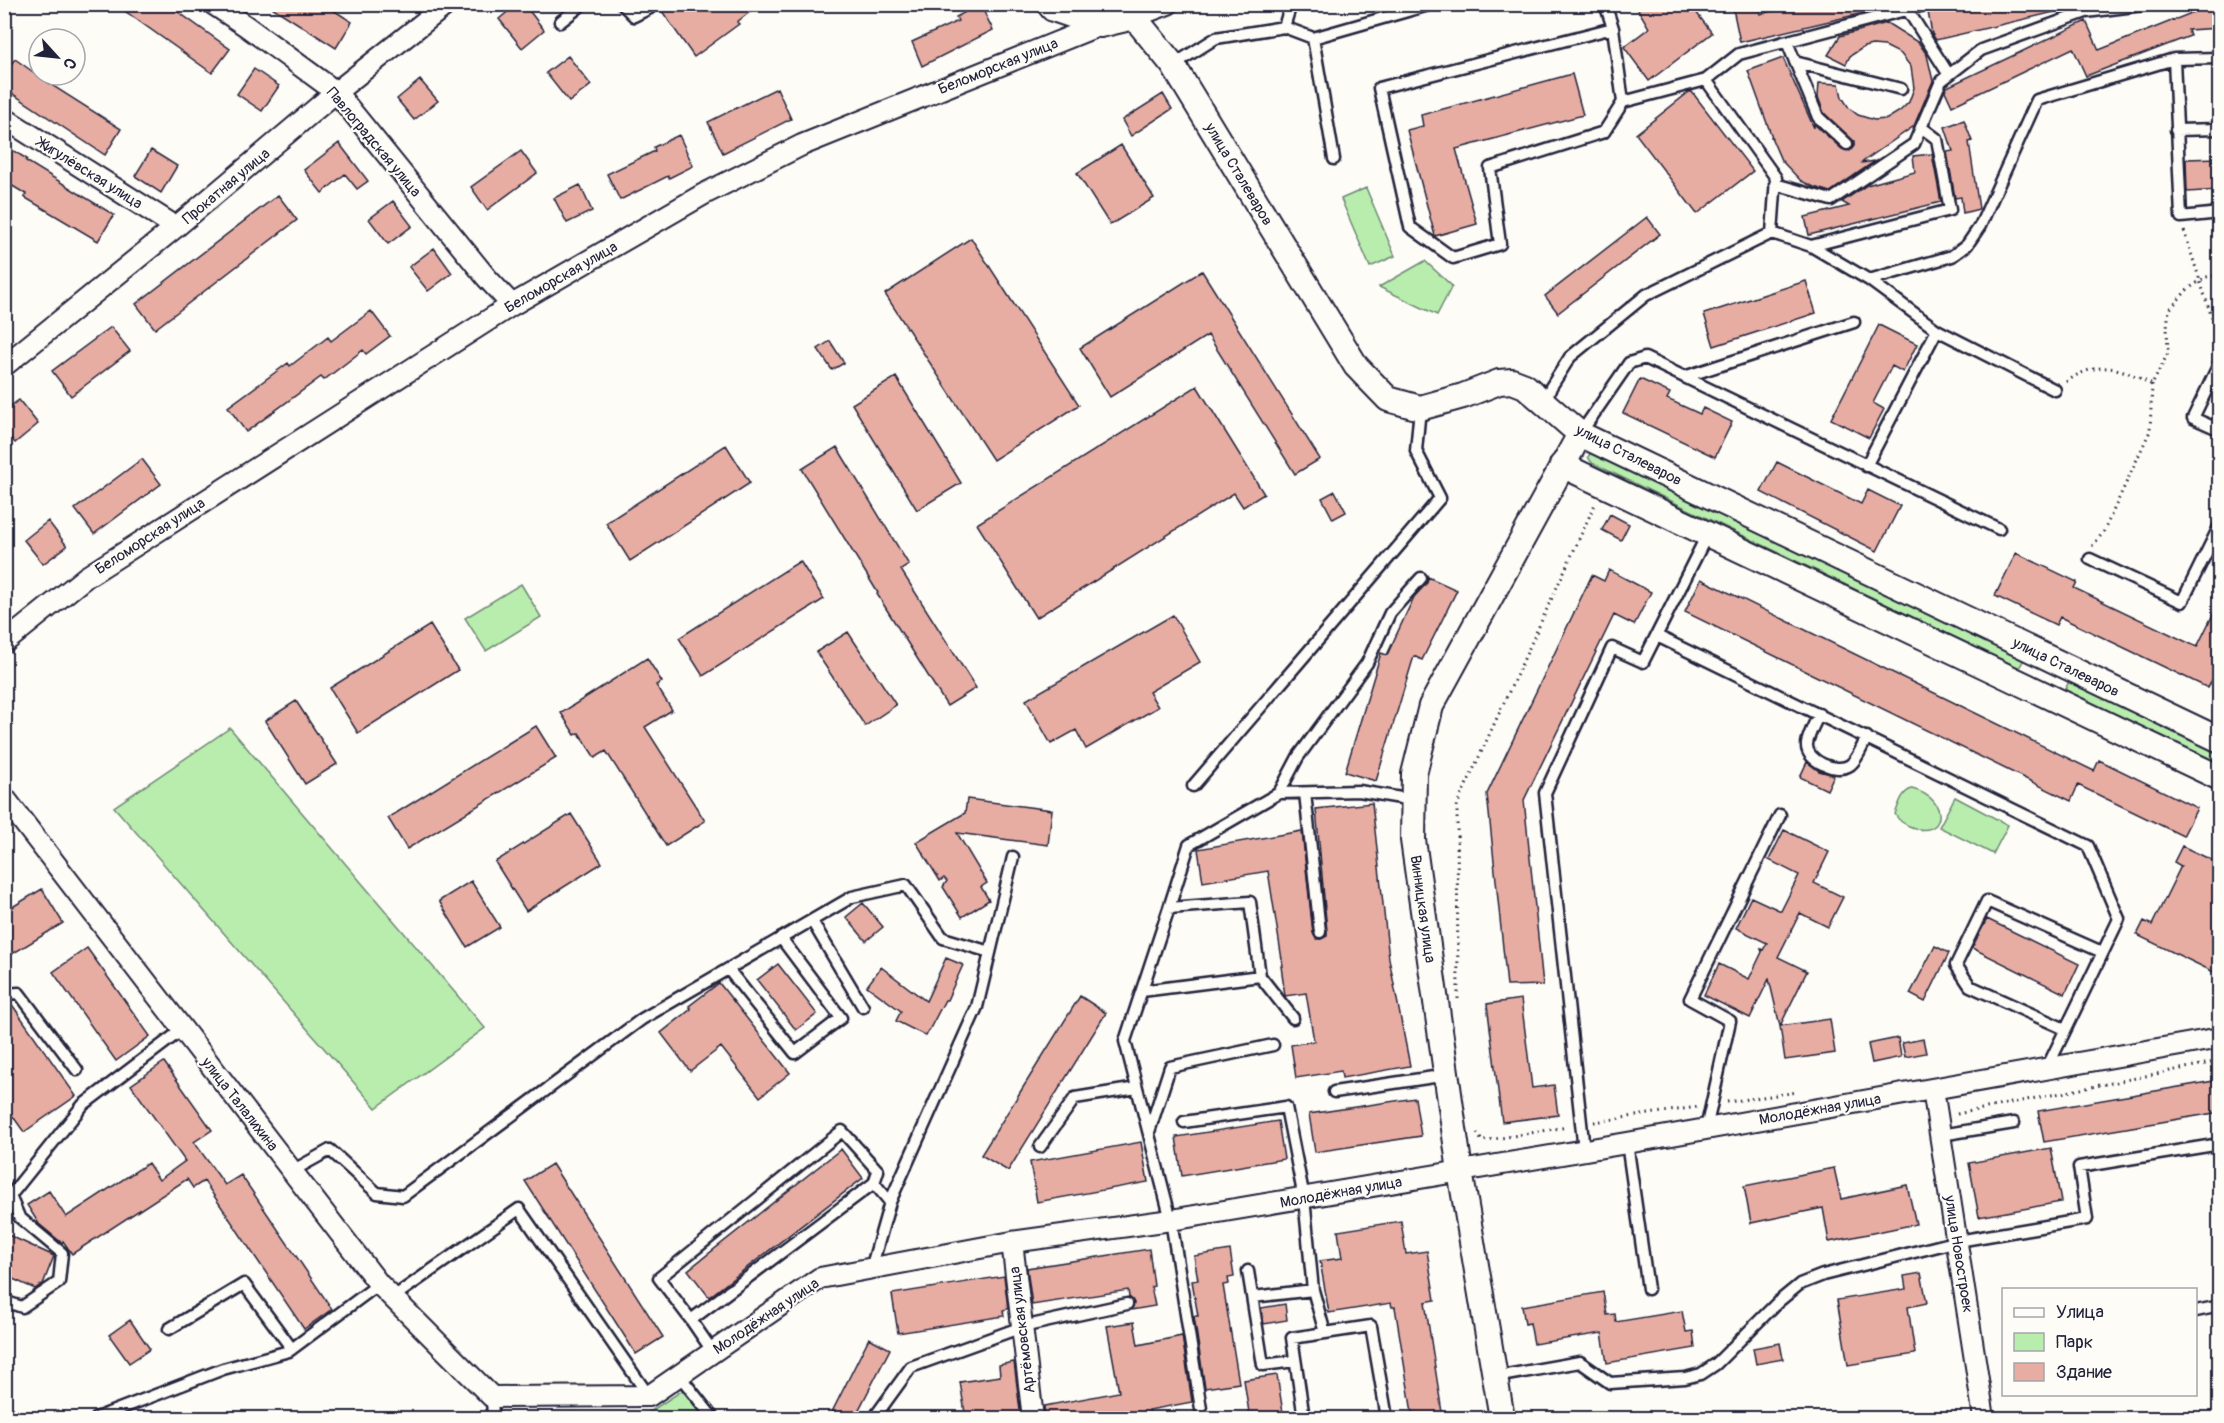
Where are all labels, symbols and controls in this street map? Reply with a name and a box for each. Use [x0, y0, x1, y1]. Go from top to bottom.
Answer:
north arrow [27, 27, 87, 87]
street label: Беломорская улица [936, 34, 1061, 99]
text: С [58, 54, 81, 72]
street label: Павлоградская улица [322, 84, 425, 201]
street label: улица Сталеваров [1200, 119, 1277, 229]
street label: Жигулёвская улица [32, 132, 146, 213]
street label: Прокатная улица [179, 144, 274, 229]
street label: Беломорская улица [501, 237, 621, 318]
street label: улица Сталеваров [1572, 420, 1685, 490]
street label: Беломорская улица [92, 494, 209, 579]
street label: улица Сталеваров [2008, 633, 2122, 702]
street label: Винницкая улица [1406, 854, 1439, 964]
street label: улица Талалихина [196, 1053, 282, 1155]
street label: Молодёжная улица [1758, 1089, 1883, 1130]
street label: Молодёжная улица [1279, 1172, 1404, 1213]
street label: улица Новостроек [1940, 1193, 1977, 1314]
street label: Артёмовская улица [1005, 1265, 1040, 1394]
street label: Молодёжная улица [710, 1274, 823, 1359]
legend [2002, 1288, 2197, 1396]
text: Улица [2056, 1301, 2104, 1324]
text: Парк [2056, 1331, 2093, 1354]
text: Здание [2056, 1361, 2112, 1384]

